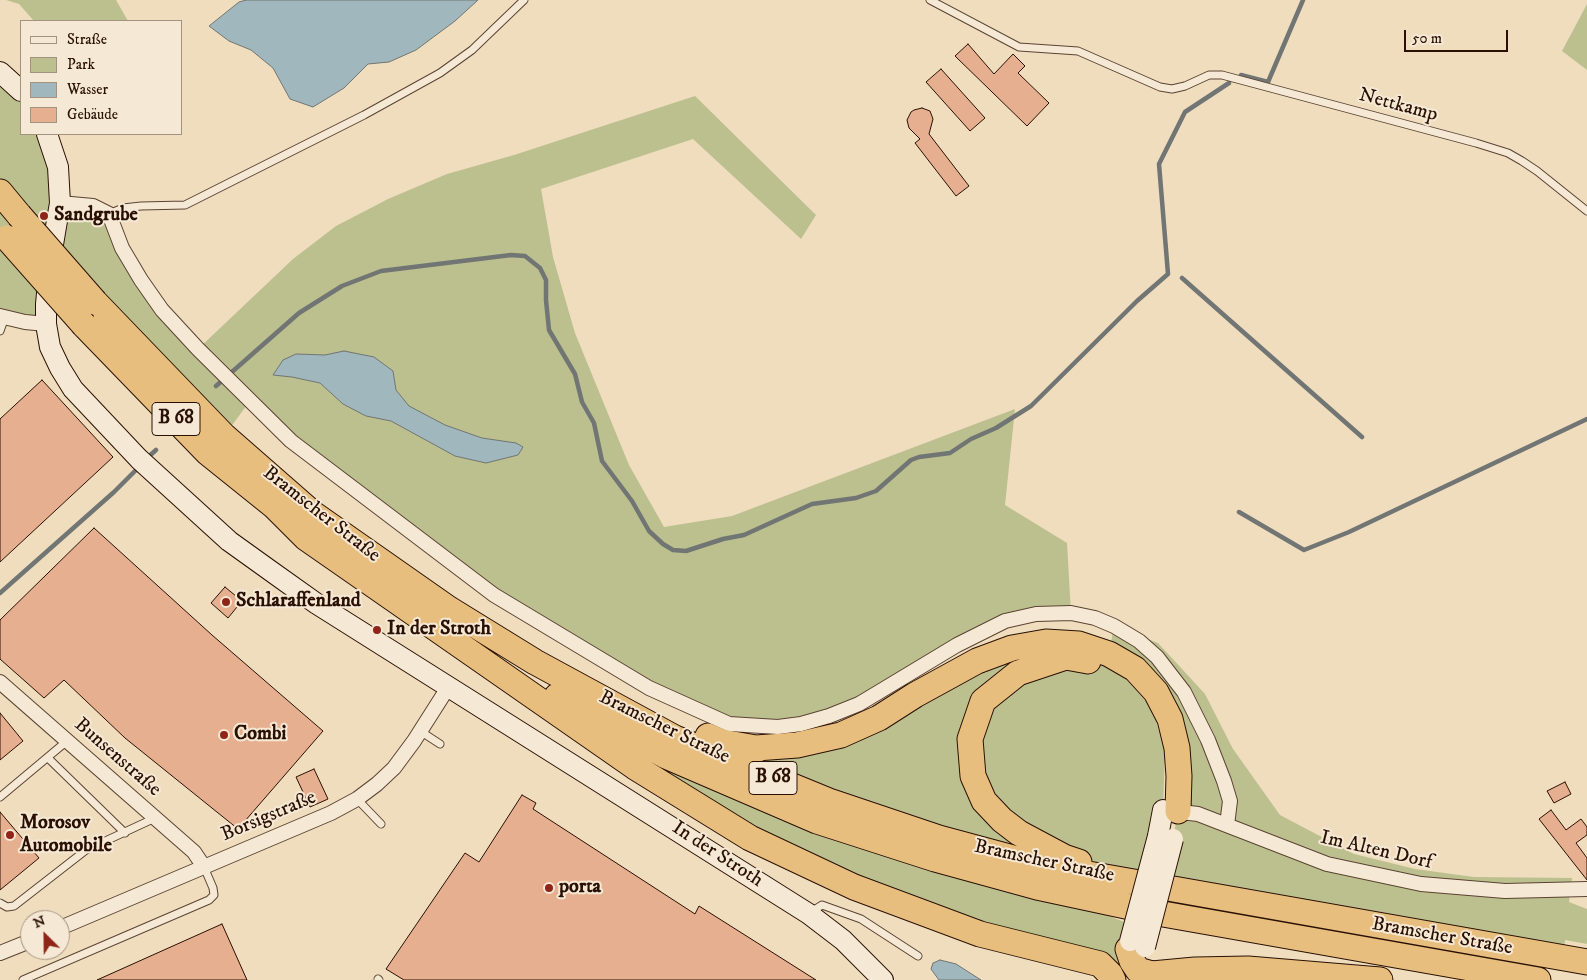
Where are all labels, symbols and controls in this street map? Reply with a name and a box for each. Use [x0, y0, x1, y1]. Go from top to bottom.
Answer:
legend [20, 20, 182, 135]
scale bar [1407, 20, 1511, 52]
text: 50 m [1412, 29, 1442, 48]
text: Straße [67, 30, 107, 49]
text: Park [67, 55, 95, 74]
text: Wasser [67, 80, 108, 99]
street label: Nettkamp [1356, 84, 1440, 128]
text: Gebäude [67, 105, 118, 124]
place label: Sandgrube [54, 204, 138, 228]
marker: Sandgrube [38, 210, 50, 222]
road number: B 68 [152, 402, 200, 436]
street label: Bramscher Straße [257, 462, 385, 568]
place label: Schlaraffenland [236, 590, 361, 614]
marker: Schlaraffenland [220, 596, 232, 608]
place label: In der Stroth [387, 618, 491, 642]
marker: In der Stroth [371, 624, 383, 636]
street label: Bramscher Straße [595, 686, 733, 770]
street label: Bunsenstraße [69, 714, 165, 802]
place label: Combi [234, 723, 287, 747]
marker: Combi [218, 729, 230, 741]
road number: B 68 [749, 761, 797, 794]
street label: Borsigstraße [218, 786, 320, 848]
place label: Morosov Automobile [20, 812, 112, 859]
street label: In der Stroth [667, 817, 767, 893]
street label: Im Alten Dorf [1318, 826, 1434, 876]
marker: Morosov Automobile [4, 829, 16, 841]
street label: Bramscher Straße [972, 835, 1116, 889]
place label: porta [559, 876, 601, 900]
marker: porta [543, 882, 555, 894]
north arrow [20, 910, 70, 960]
text: N [31, 912, 48, 933]
street label: Bramscher Straße [1370, 913, 1514, 961]

